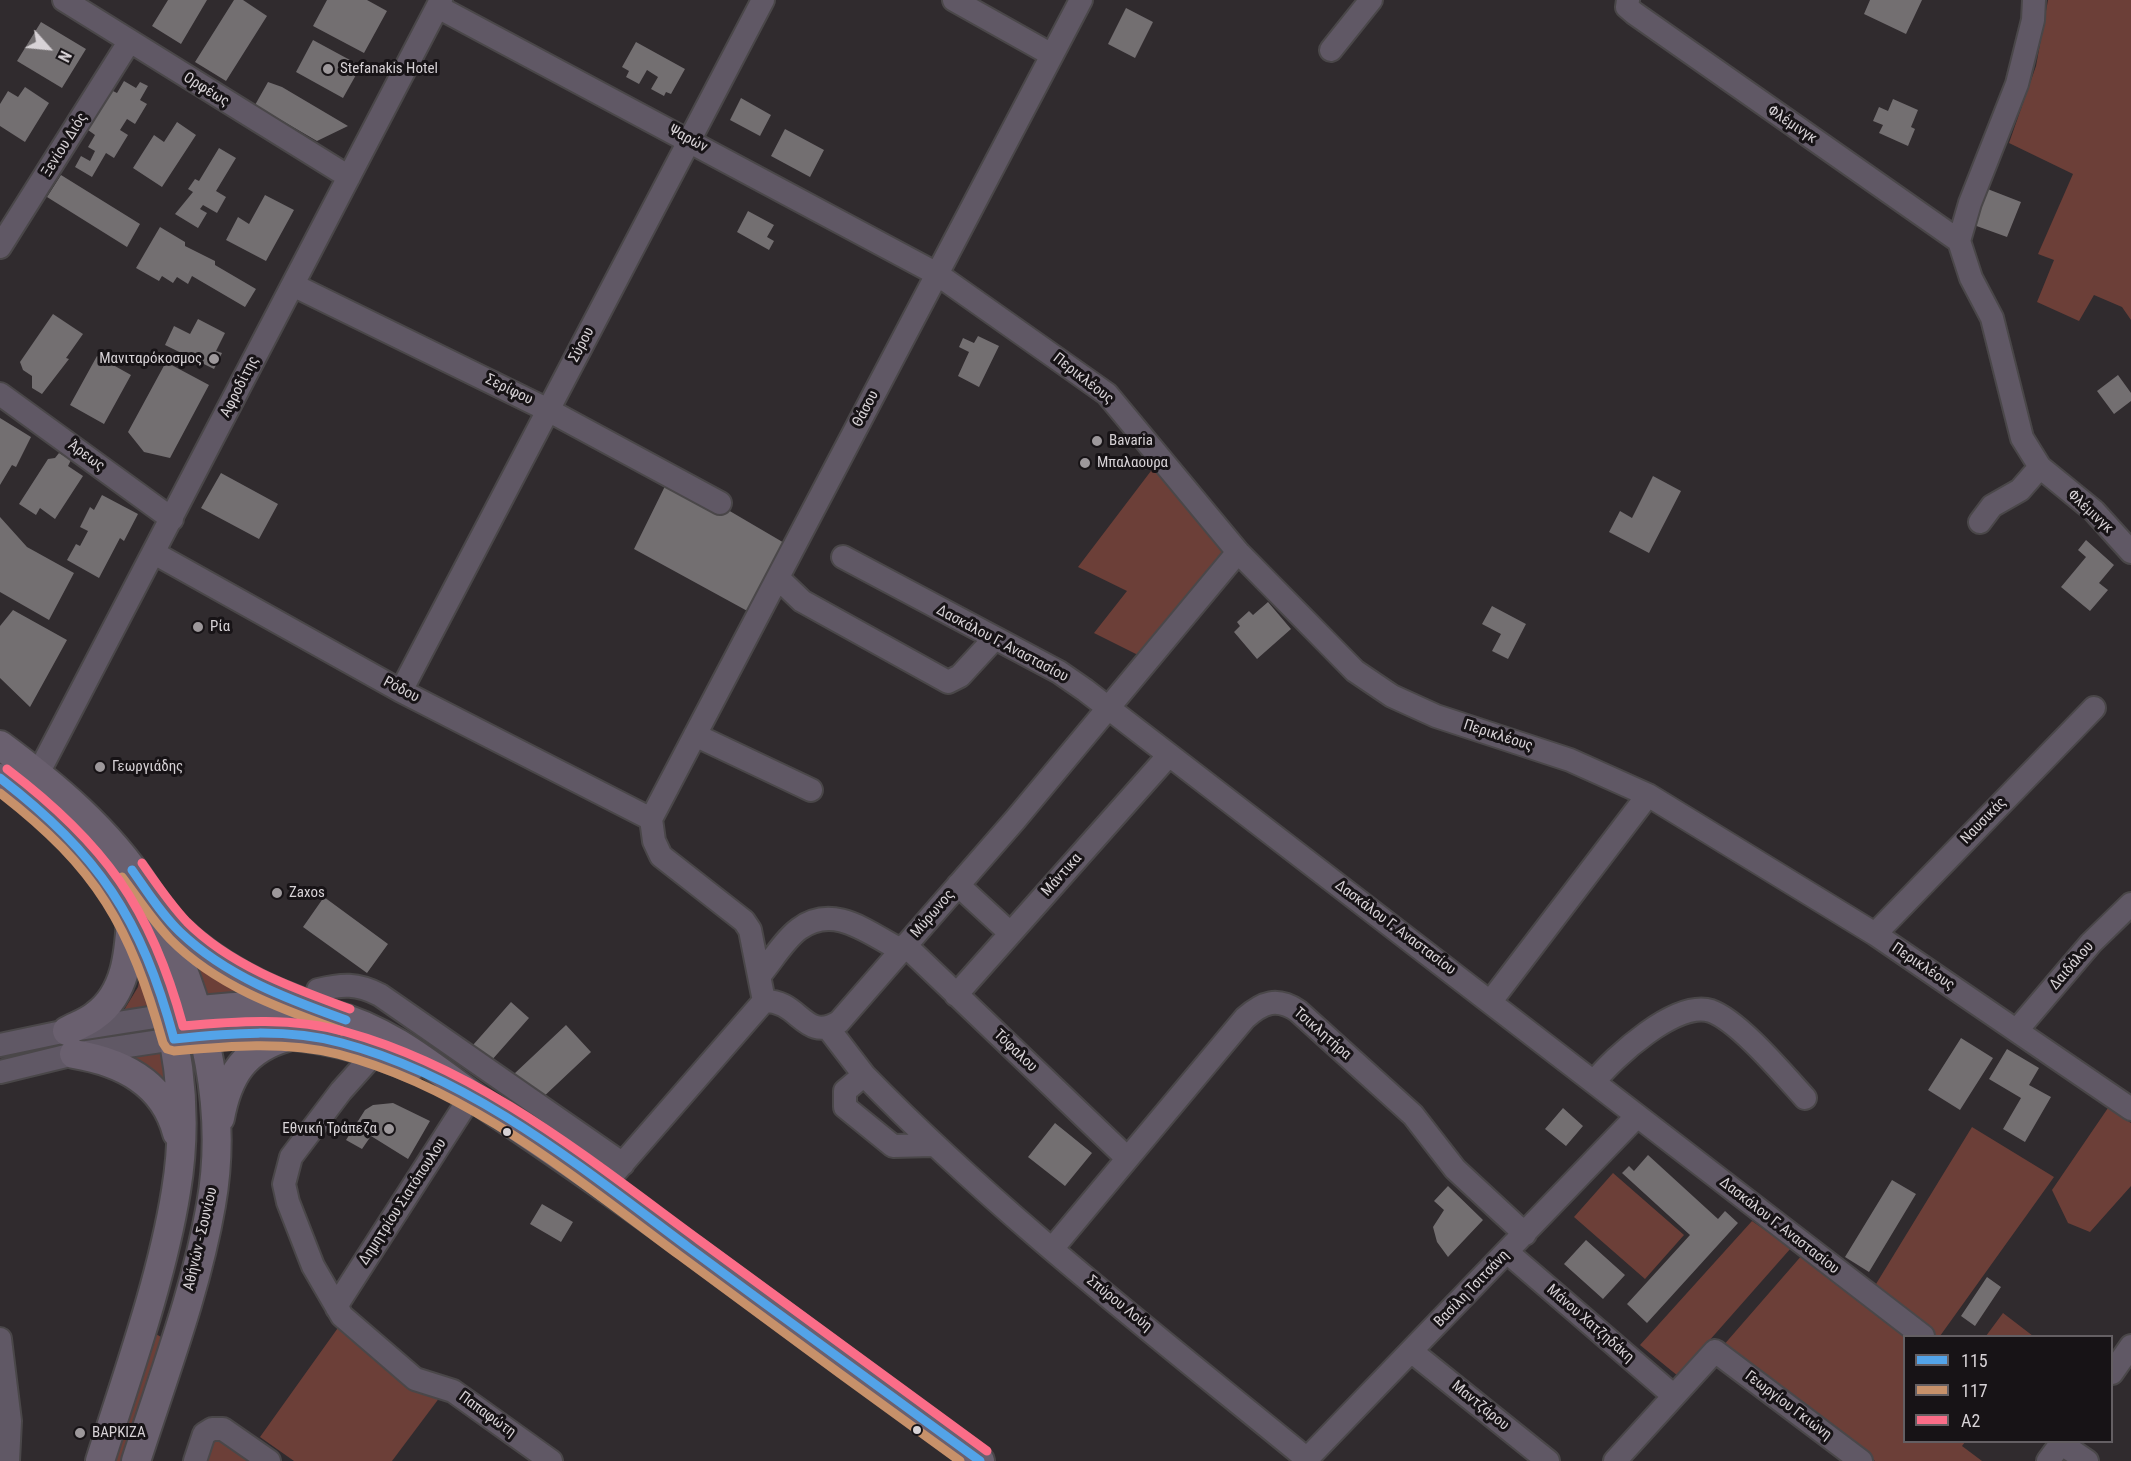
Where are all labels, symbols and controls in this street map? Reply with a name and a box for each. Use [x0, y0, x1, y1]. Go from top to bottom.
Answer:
north arrow [18, 18, 78, 78]
text: N [54, 48, 75, 65]
place label: Stefanakis Hotel [340, 60, 438, 78]
marker: Stefanakis Hotel [321, 62, 335, 76]
street label: Ορφέως [180, 69, 232, 111]
street label: Φλέμινγκ [1764, 102, 1820, 148]
street label: Ξενίου Διός [38, 110, 92, 180]
street label: Ψαρών [666, 121, 710, 157]
street label: Σύρου [565, 324, 599, 366]
place label: Μανιταρόκοσμος [99, 350, 202, 368]
street label: Περικλέους [1049, 350, 1117, 408]
marker: Μανιταρόκοσμος [207, 352, 221, 366]
street label: Αφροδίτης [217, 353, 263, 421]
street label: Σερίφου [482, 371, 536, 409]
street label: Θάσου [849, 388, 883, 430]
place label: Bavaria [1109, 432, 1153, 450]
marker: Bavaria [1090, 434, 1104, 448]
street label: Άρεως [64, 437, 108, 475]
place label: Μπαλαουρα [1097, 454, 1168, 472]
marker: Μπαλαουρα [1078, 456, 1092, 470]
street label: Φλέμινγκ [2064, 486, 2116, 538]
street label: Δασκάλου Γ. Αναστασίου [933, 602, 1071, 686]
place label: Ρία [210, 618, 230, 636]
marker: Ρία [191, 620, 205, 634]
street label: Ρόδου [380, 673, 422, 707]
street label: Περικλέους [1461, 716, 1535, 756]
place label: Γεωργιάδης [112, 758, 183, 776]
marker: Γεωργιάδης [93, 760, 107, 774]
street label: Ναυσικάς [1957, 794, 2011, 848]
street label: Μάντικα [1038, 850, 1086, 900]
street label: Δασκάλου Γ. Αναστασίου [1331, 877, 1459, 979]
place label: Zaxos [289, 884, 325, 902]
marker: Zaxos [270, 886, 284, 900]
street label: Μύρωνος [907, 886, 959, 942]
street label: Δαιδάλου [2046, 938, 2098, 994]
street label: Περικλέους [1888, 939, 1958, 995]
street label: Τσικλητήρα [1289, 1004, 1355, 1064]
street label: Τόφαλου [990, 1026, 1040, 1076]
place label: Εθνική Τράπεζα [282, 1120, 377, 1138]
marker: Εθνική Τράπεζα [382, 1122, 396, 1136]
unlabelled marker [501, 1126, 513, 1138]
street label: Δημητρίου Σιατόπουλου [355, 1135, 451, 1269]
street label: Δασκάλου Γ. Αναστασίου [1716, 1174, 1842, 1278]
street label: Αθήνών - Σουνίου [180, 1186, 222, 1292]
street label: Βασίλη Τσιτσάνη [1431, 1247, 1513, 1331]
street label: Σπύρου Λούη [1083, 1272, 1155, 1336]
street label: Μάνου Χατζηδάκη [1543, 1281, 1637, 1367]
legend [1903, 1335, 2113, 1443]
text: 115 [1961, 1350, 1988, 1371]
street label: Γεωργίου Γκιώνη [1741, 1368, 1835, 1444]
street label: Μαντζάρου [1448, 1377, 1512, 1435]
text: 117 [1961, 1380, 1988, 1401]
street label: Παπαφώτη [455, 1388, 519, 1442]
text: Α2 [1961, 1410, 1980, 1431]
place label: ΒΑΡΚΙΖΑ [92, 1424, 146, 1442]
unlabelled marker [911, 1424, 923, 1436]
marker: ΒΑΡΚΙΖΑ [73, 1426, 87, 1440]

